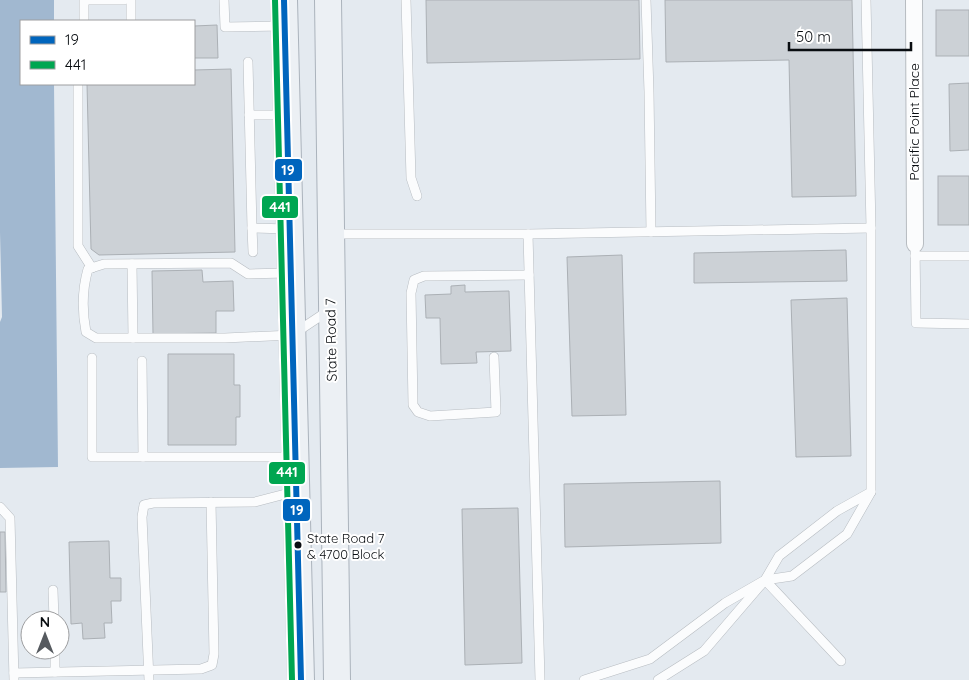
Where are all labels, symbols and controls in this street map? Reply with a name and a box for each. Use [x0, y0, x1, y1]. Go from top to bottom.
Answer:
legend [20, 20, 195, 85]
scale bar [789, 20, 912, 52]
text: 50 m [796, 27, 831, 46]
text: 19 [65, 30, 79, 49]
text: 441 [65, 55, 86, 74]
street label: Pacific Point Place [905, 63, 923, 181]
line badge: 19 [274, 158, 303, 182]
text: 19 [281, 161, 295, 179]
line badge: 441 [261, 195, 299, 219]
text: 441 [269, 198, 291, 216]
street label: State Road 7 [321, 298, 341, 382]
line badge: 441 [268, 461, 306, 485]
text: 441 [276, 463, 298, 481]
line badge: 19 [282, 498, 311, 522]
text: 19 [290, 501, 304, 519]
place label: State Road 7 & 4700 Block [307, 530, 385, 562]
marker: State Road 7 & 4700 Block [293, 540, 303, 550]
north arrow [20, 610, 70, 660]
text: N [40, 613, 50, 631]

